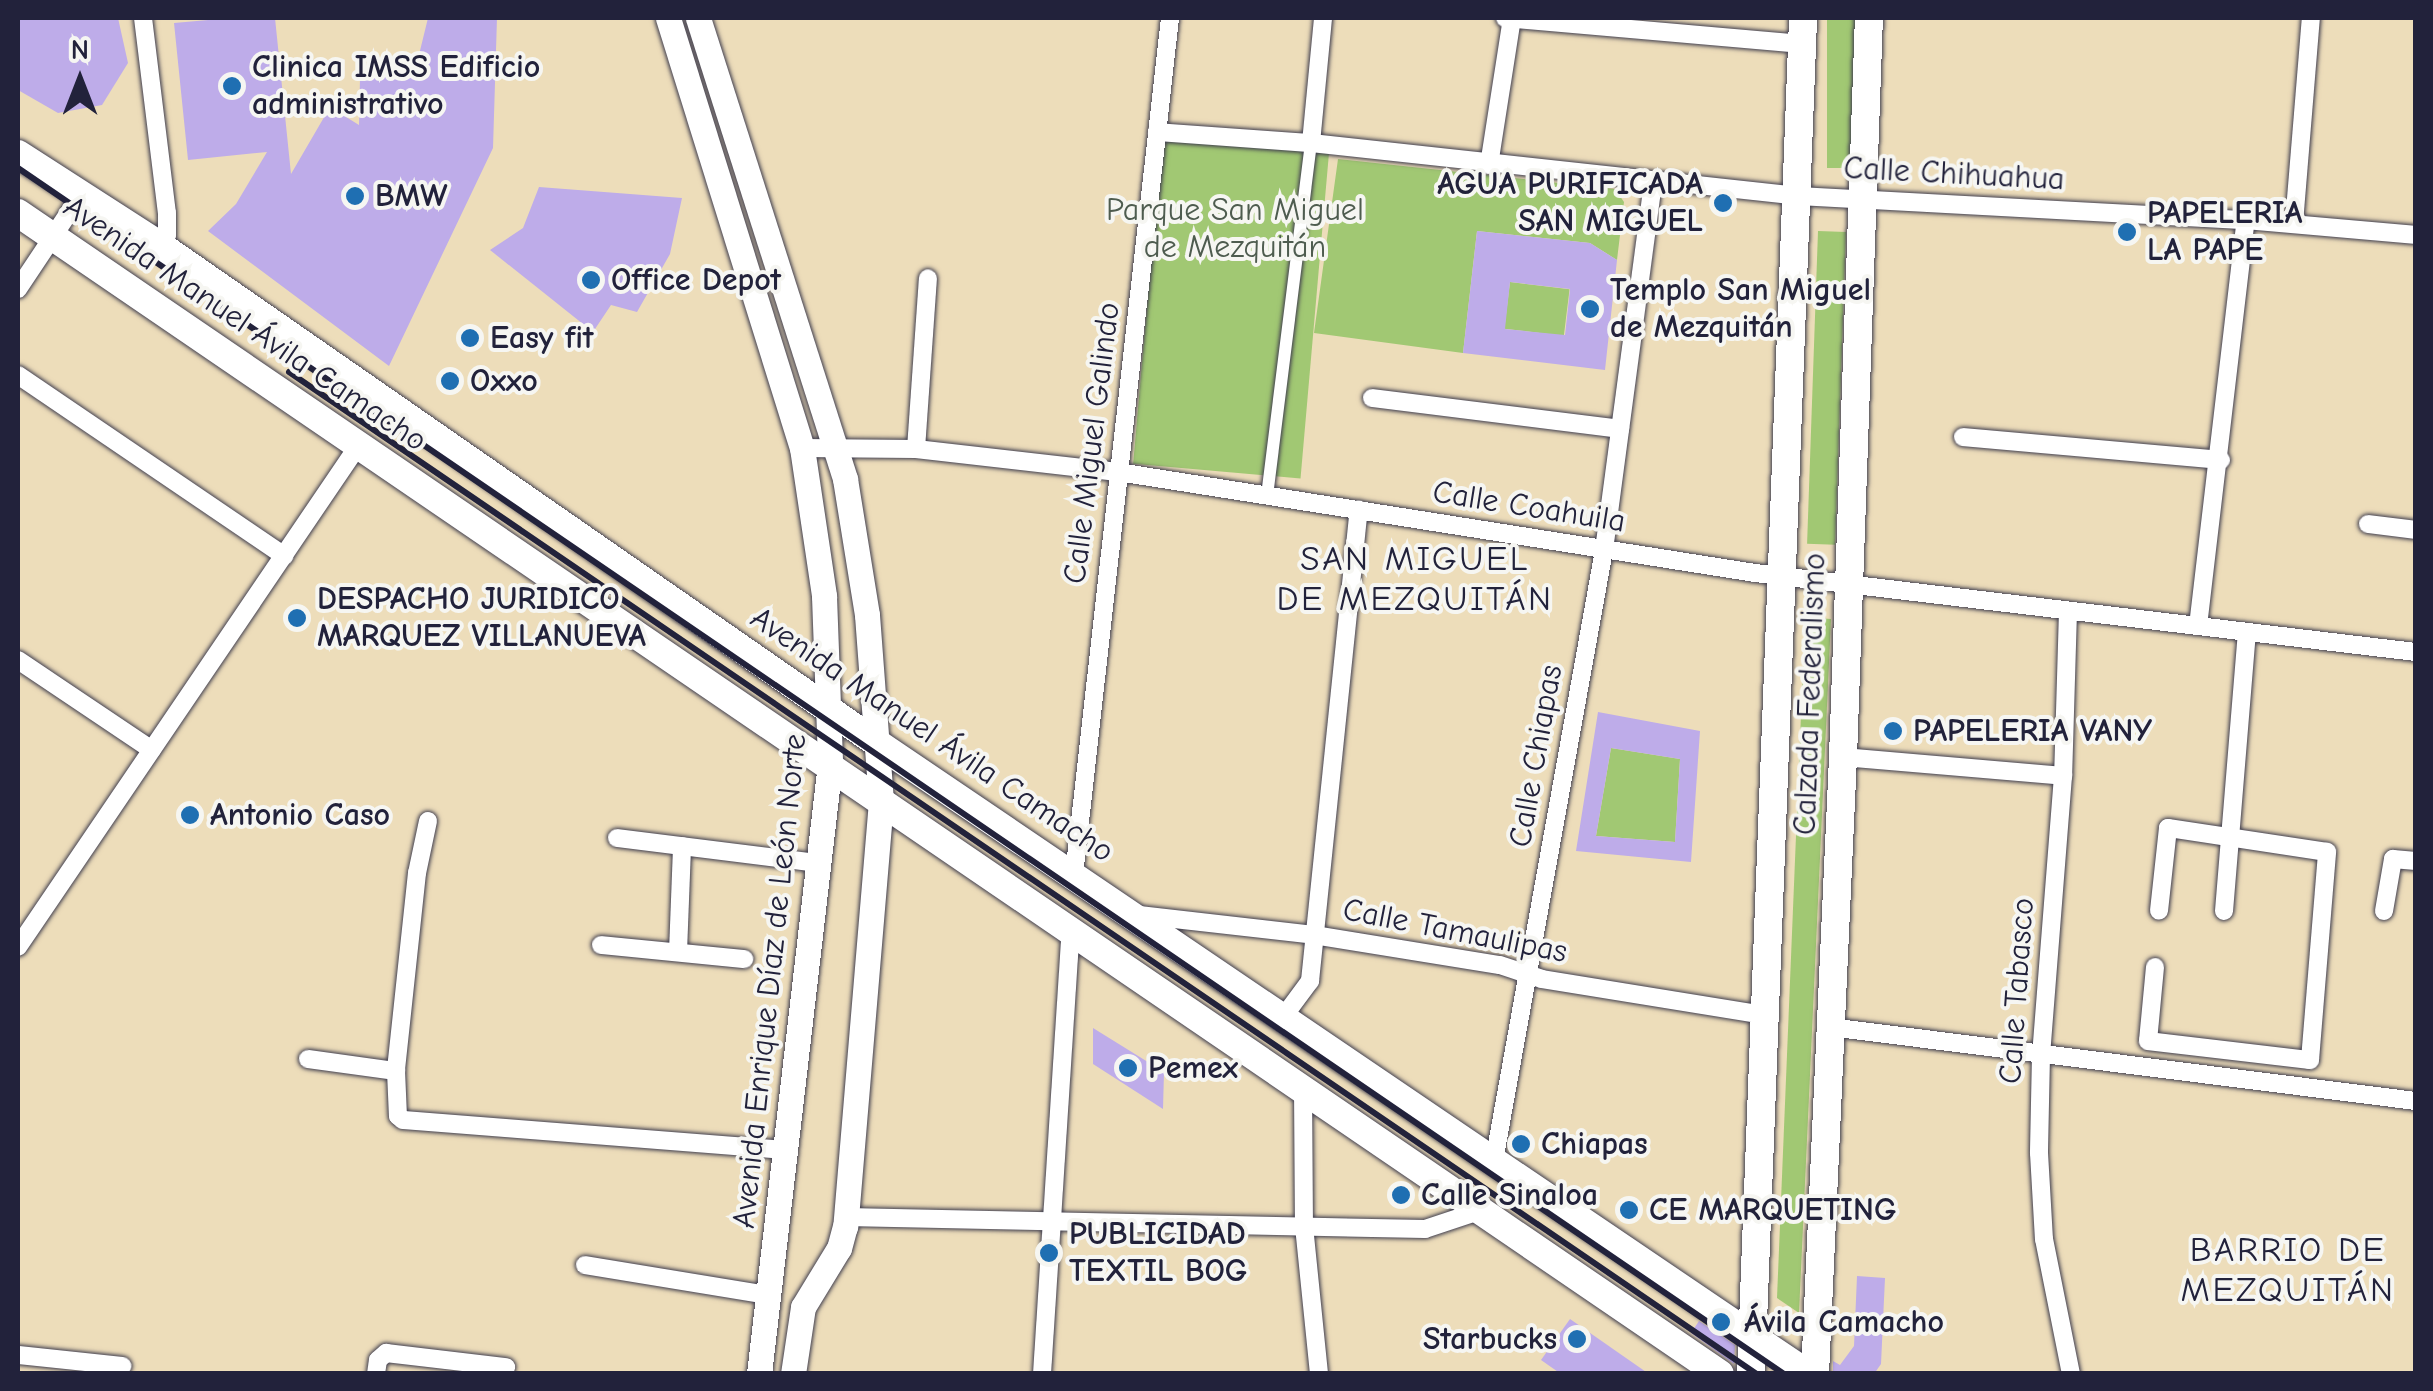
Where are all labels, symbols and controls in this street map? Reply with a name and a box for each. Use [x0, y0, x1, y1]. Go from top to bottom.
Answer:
north arrow [30, 30, 130, 130]
text: N [71, 34, 89, 66]
place label: Clinica IMSS Edificio administrativo [252, 49, 540, 124]
marker: Clinica IMSS Edificio administrativo [221, 75, 243, 97]
street label: Calle Chihuahua [1843, 149, 2065, 199]
place label: AGUA PURIFICADA SAN MIGUEL [1437, 166, 1703, 241]
place label: BMW [375, 177, 447, 215]
marker: BMW [344, 185, 366, 207]
street label: Avenida Manuel Ávila Camacho [56, 188, 434, 460]
park label: Parque San Miguel de Mezquitán [1106, 192, 1364, 267]
marker: AGUA PURIFICADA SAN MIGUEL [1712, 192, 1734, 214]
place label: PAPELERIA LA PAPE [2147, 195, 2302, 270]
marker: PAPELERIA LA PAPE [2116, 221, 2138, 243]
place label: Office Depot [611, 261, 781, 299]
marker: Office Depot [580, 269, 602, 291]
place label: Templo San Miguel de Mezquitán [1610, 272, 1871, 347]
marker: Templo San Miguel de Mezquitán [1579, 298, 1601, 320]
street label: Calle Miguel Galindo [1056, 300, 1128, 586]
place label: Easy fit [490, 319, 593, 357]
marker: Easy fit [459, 327, 481, 349]
place label: Oxxo [470, 362, 538, 400]
marker: Oxxo [439, 370, 461, 392]
street label: Calle Coahuila [1430, 473, 1628, 541]
district label: SAN MIGUEL DE MEZQUITÁN [1276, 538, 1554, 620]
street label: Calzada Federalismo [1786, 552, 1834, 836]
place label: DESPACHO JURIDICO MARQUEZ VILLANUEVA [317, 581, 646, 656]
street label: Avenida Manuel Ávila Camacho [743, 599, 1121, 871]
marker: DESPACHO JURIDICO MARQUEZ VILLANUEVA [286, 607, 308, 629]
street label: Calle Chiapas [1501, 662, 1571, 850]
place label: PAPELERIA VANY [1913, 712, 2152, 750]
marker: PAPELERIA VANY [1882, 720, 1904, 742]
street label: Avenida Enrique Díaz de León Norte [725, 732, 815, 1230]
place label: Antonio Caso [210, 796, 390, 834]
marker: Antonio Caso [179, 804, 201, 826]
street label: Calle Tamaulipas [1340, 890, 1570, 972]
street label: Calle Tabasco [1991, 897, 2043, 1085]
place label: Pemex [1148, 1049, 1238, 1087]
marker: Pemex [1117, 1057, 1139, 1079]
place label: Chiapas [1541, 1125, 1648, 1163]
marker: Chiapas [1510, 1133, 1532, 1155]
place label: Calle Sinaloa [1421, 1176, 1598, 1214]
marker: Calle Sinaloa [1390, 1184, 1412, 1206]
place label: CE MARQUETING [1649, 1191, 1897, 1229]
marker: CE MARQUETING [1618, 1199, 1640, 1221]
place label: PUBLICIDAD TEXTIL BOG [1069, 1216, 1247, 1291]
district label: BARRIO DE MEZQUITÁN [2181, 1229, 2395, 1311]
marker: PUBLICIDAD TEXTIL BOG [1038, 1242, 1060, 1264]
place label: Ávila Camacho [1744, 1303, 1944, 1341]
marker: Ávila Camacho [1708, 1309, 1734, 1335]
place label: Starbucks [1423, 1320, 1557, 1358]
marker: Starbucks [1566, 1328, 1588, 1350]

